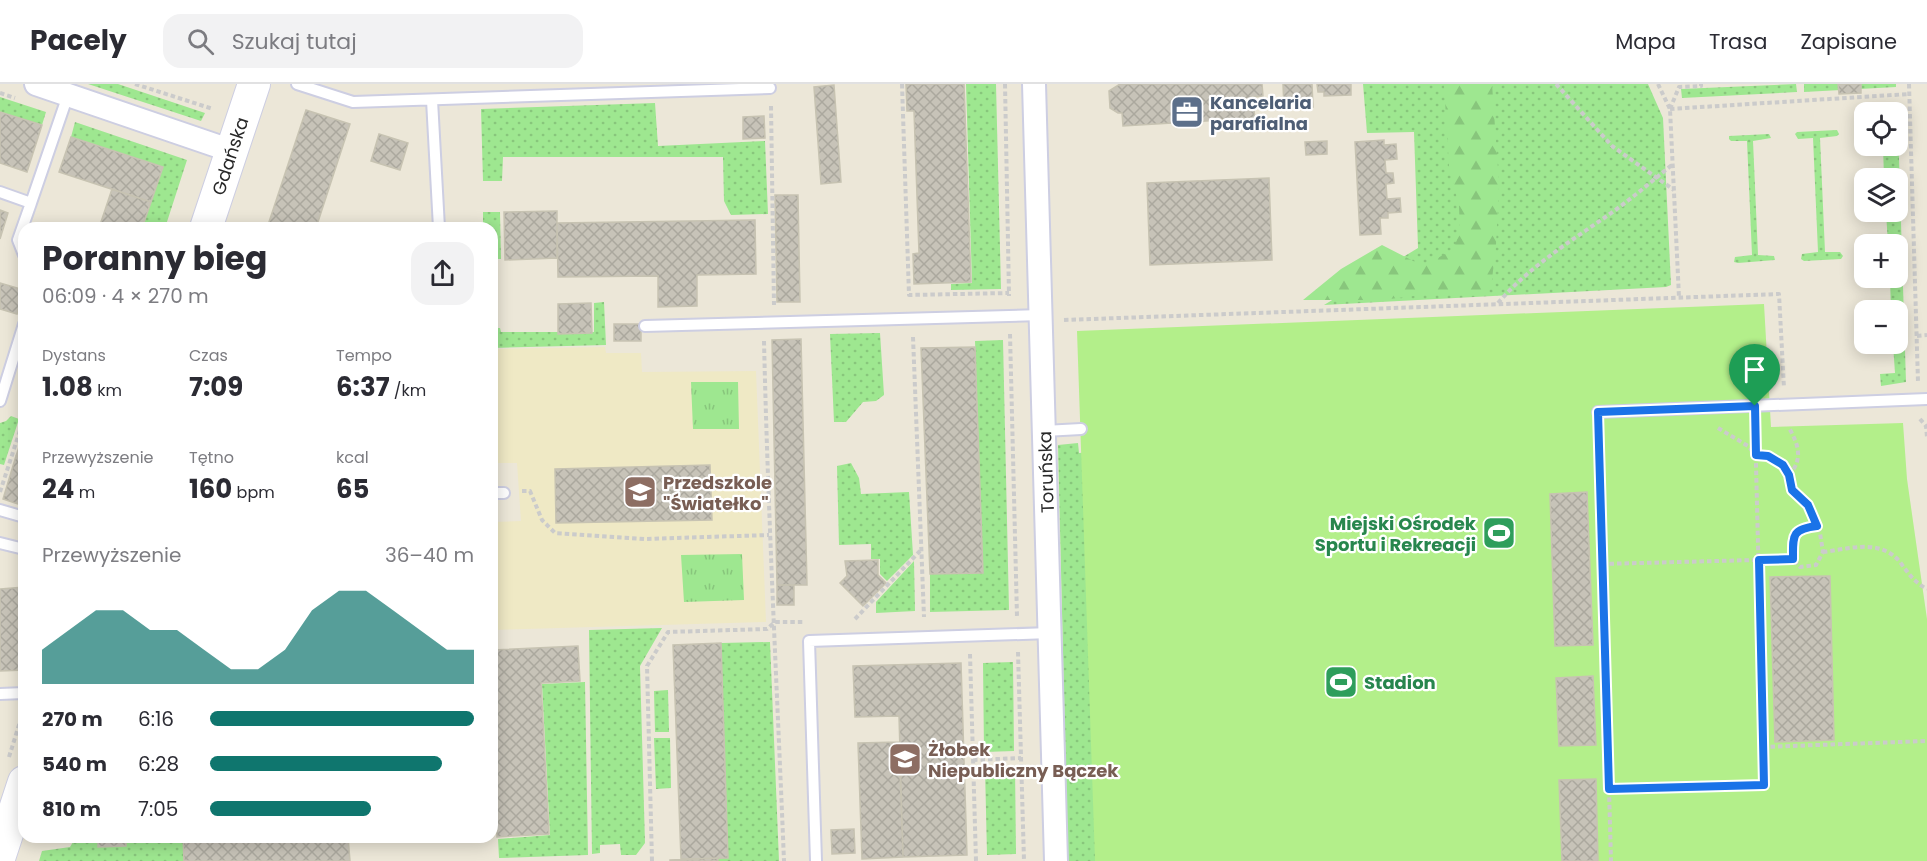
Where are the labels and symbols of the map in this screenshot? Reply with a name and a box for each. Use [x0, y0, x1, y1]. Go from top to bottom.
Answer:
place label: Kancelaria parafialna [1210, 90, 1312, 136]
office icon: Kancelaria parafialna [1169, 94, 1205, 130]
street label: Gdańska [206, 114, 254, 198]
pin [1729, 344, 1780, 406]
street label: Toruńska [1032, 431, 1060, 513]
place label: Przedszkole "Światełko" [663, 470, 772, 516]
school or university icon: Przedszkole "Światełko" [622, 474, 658, 510]
place label: Miejski Ośrodek Sportu i Rekreacji [1315, 511, 1477, 557]
sports icon: Miejski Ośrodek Sportu i Rekreacji [1481, 515, 1517, 551]
sports icon: Stadion [1323, 664, 1359, 700]
place label: Stadion [1364, 670, 1436, 695]
place label: Żłobek Niepubliczny Bączek [928, 737, 1119, 783]
school or university icon: Żłobek Niepubliczny Bączek [887, 741, 923, 777]

